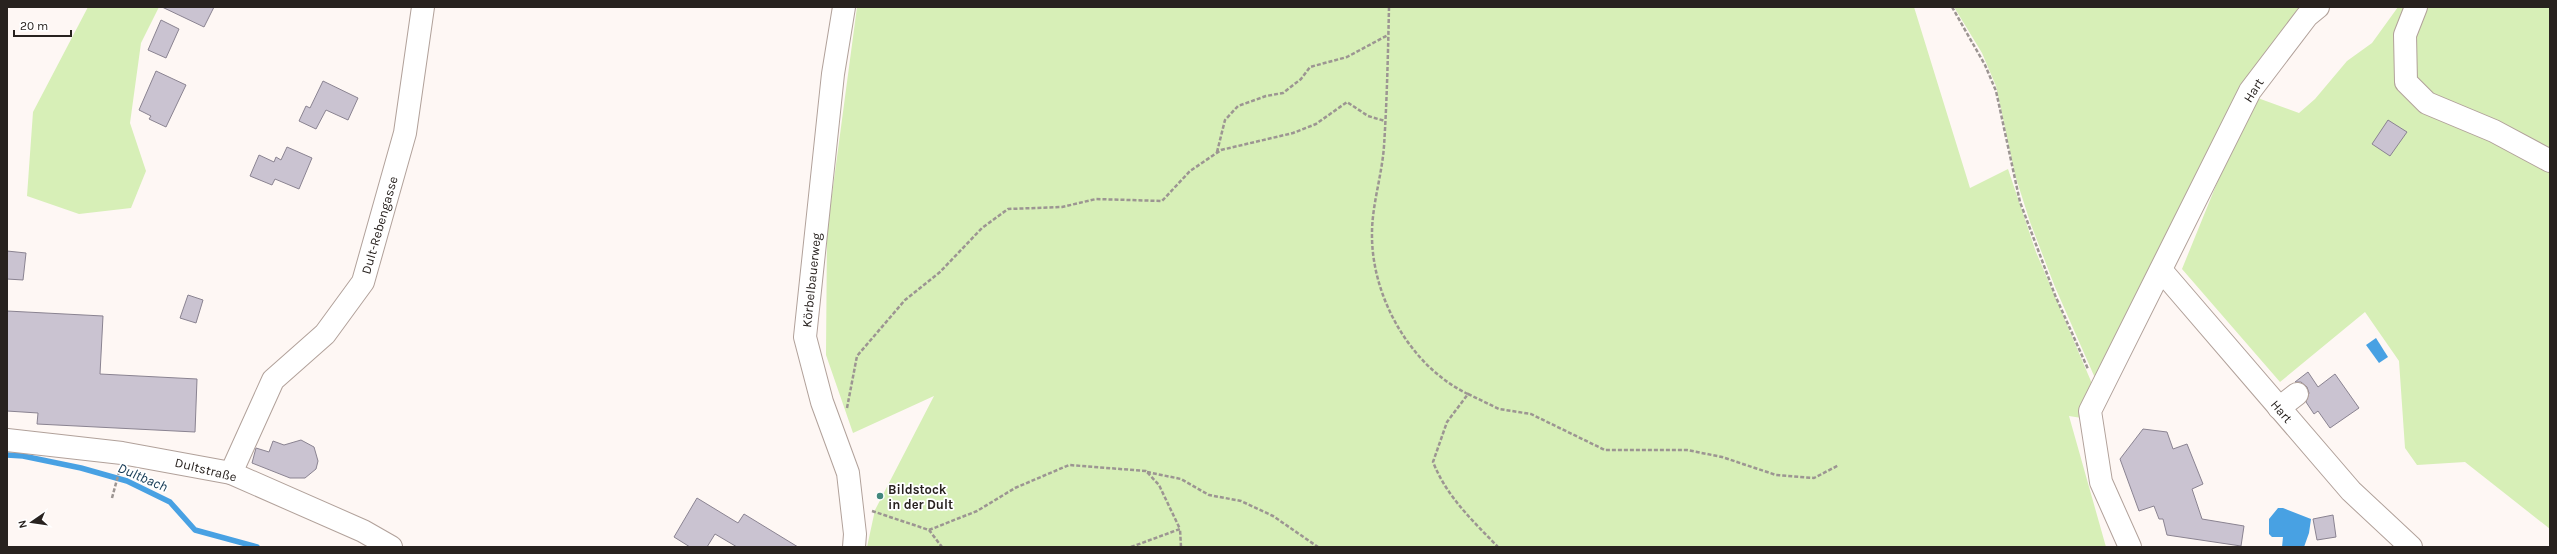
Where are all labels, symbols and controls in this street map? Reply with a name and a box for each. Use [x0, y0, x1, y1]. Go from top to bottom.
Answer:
scale bar [14, 12, 71, 38]
text: 20 m [20, 19, 48, 33]
street label: Hart [2240, 75, 2267, 105]
street label: Dult-Rebengasse [358, 174, 401, 276]
street label: Körbelbauerweg [799, 231, 824, 328]
street label: Hart [2268, 397, 2296, 426]
street label: Dultstraße [173, 455, 239, 484]
water label: Dultbach [115, 459, 170, 496]
place label: Bildstock in der Dult [888, 482, 953, 512]
marker: Bildstock in der Dult [875, 491, 885, 501]
north arrow [12, 502, 52, 542]
text: N [16, 519, 30, 529]

